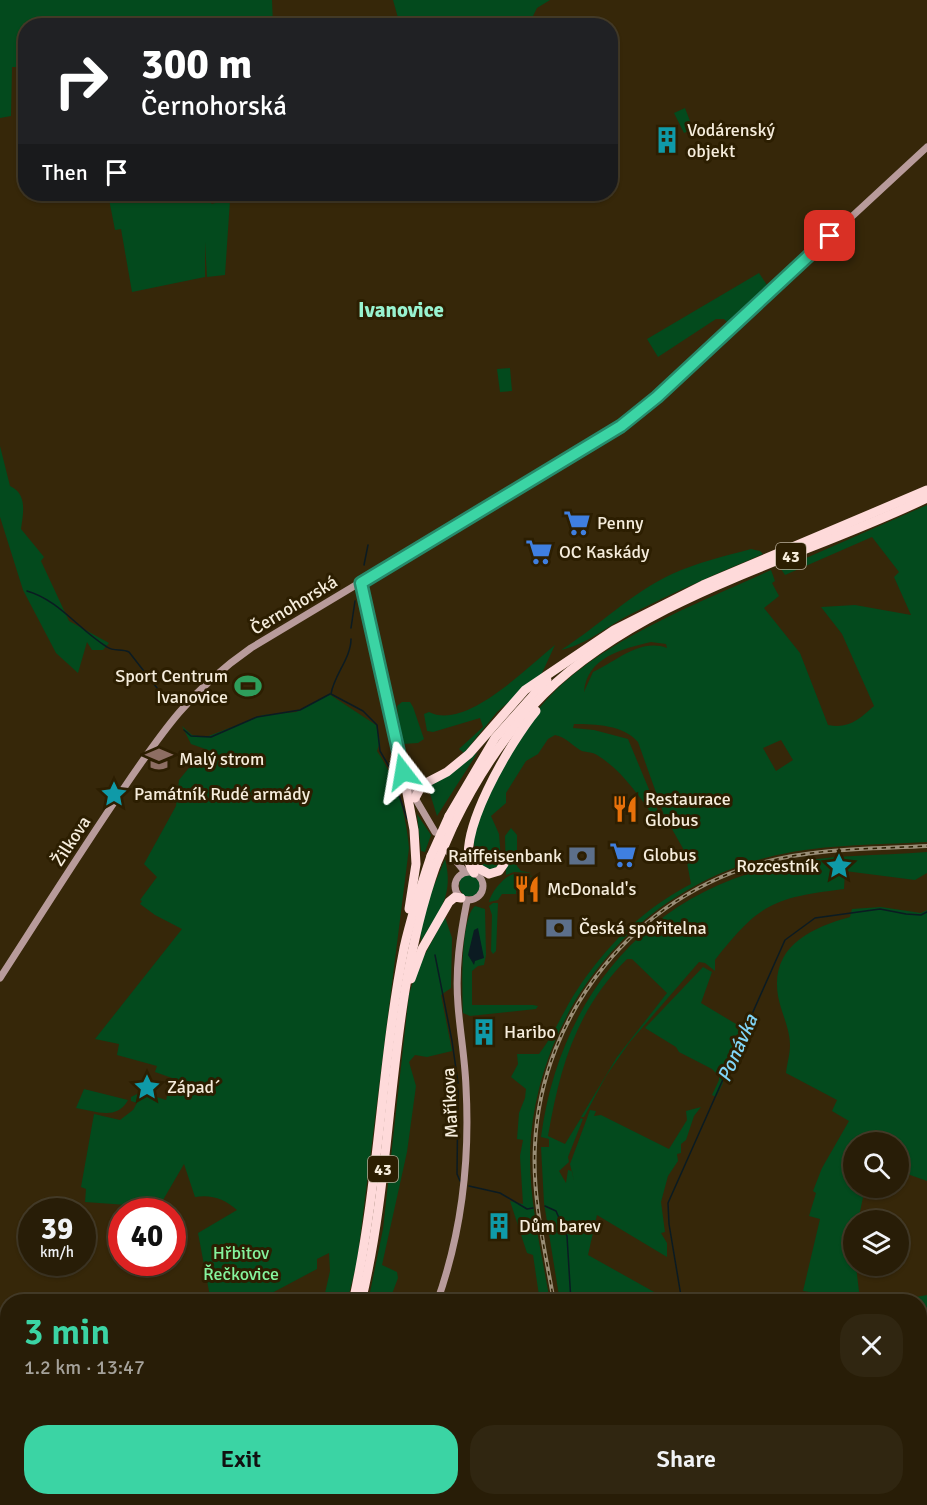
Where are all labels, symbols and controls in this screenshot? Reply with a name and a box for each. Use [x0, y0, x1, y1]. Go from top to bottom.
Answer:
text: 300 m [141, 39, 252, 90]
icon: right [42, 42, 120, 120]
text: Černohorská [141, 90, 287, 123]
place label: Vodárenský objekt [687, 119, 775, 162]
building icon: Vodárenský objekt [652, 125, 682, 155]
icon: arrive [100, 156, 133, 189]
text: Then [42, 159, 88, 186]
pin [804, 210, 855, 261]
icon: arrive [813, 219, 846, 252]
district label: Ivanovice [358, 297, 444, 323]
supermarket icon: Penny [562, 508, 592, 538]
place label: Penny [597, 512, 644, 534]
supermarket icon: OC Kaskády [524, 537, 554, 567]
place label: OC Kaskády [559, 541, 650, 563]
road number: 43 [776, 543, 806, 569]
street label: Černohorská [247, 570, 341, 640]
place label: Sport Centrum Ivanovice [115, 665, 228, 708]
sports icon: Sport Centrum Ivanovice [233, 671, 263, 701]
position arrow [371, 740, 435, 804]
school or university icon: Malý strom [144, 744, 174, 774]
place label: Malý strom [179, 748, 264, 770]
place icon: Památník Rudé armády [99, 779, 129, 809]
place label: Památník Rudé armády [134, 783, 311, 805]
place label: Restaurace Globus [645, 788, 731, 831]
restaurant icon: Restaurace Globus [610, 794, 640, 824]
street label: Žilkova [47, 812, 95, 870]
supermarket icon: Globus [608, 840, 638, 870]
bank icon: Raiffeisenbank [567, 841, 597, 871]
place label: Globus [643, 844, 696, 866]
place label: Raiffeisenbank [448, 845, 562, 867]
place icon: Rozcestník [824, 851, 854, 881]
place label: Rozcestník [736, 855, 819, 877]
restaurant icon: McDonald's [512, 874, 542, 904]
place label: McDonald's [547, 878, 636, 900]
bank icon: Česká spořitelna [544, 913, 574, 943]
place label: Česká spořitelna [579, 917, 707, 939]
water label: Ponávka [712, 1010, 764, 1086]
building icon: Haribo [469, 1017, 499, 1047]
place label: Haribo [504, 1021, 556, 1043]
street label: Maříkova [437, 1067, 463, 1139]
place icon: Západ´ [132, 1072, 162, 1102]
place label: Západ´ [167, 1076, 221, 1098]
map controls [843, 1132, 909, 1276]
button: search [843, 1132, 909, 1198]
road number: 43 [368, 1156, 398, 1182]
speed limit sign: 40 [108, 1198, 186, 1276]
button: layers [843, 1210, 909, 1276]
text: 39 [41, 1211, 73, 1248]
building icon: Dům barev [484, 1211, 514, 1241]
place label: Dům barev [519, 1215, 602, 1237]
park label: Hřbitov Řečkovice [203, 1242, 279, 1285]
text: km/h [40, 1243, 74, 1261]
text: 3 min [24, 1310, 110, 1355]
button: close [840, 1314, 903, 1377]
text: 1.2 km · 13:47 [24, 1355, 145, 1380]
button: Exit [24, 1425, 458, 1494]
button: Share [470, 1425, 903, 1494]

